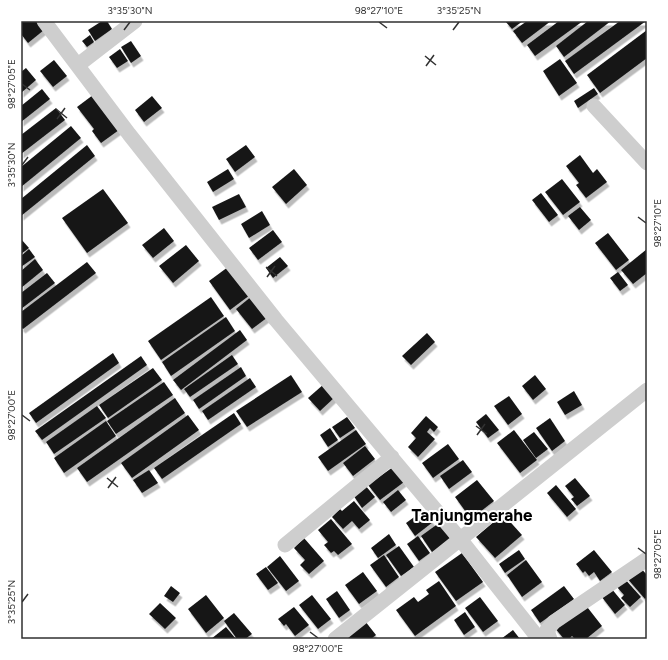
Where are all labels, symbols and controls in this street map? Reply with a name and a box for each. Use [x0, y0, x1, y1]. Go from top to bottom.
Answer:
text: 3°35'30"N [107, 4, 153, 17]
text: 98°27'10"E [355, 4, 403, 17]
text: 3°35'25"N [437, 4, 481, 17]
text: 98°27'05"E [5, 59, 18, 109]
text: 3°35'30"N [5, 142, 18, 188]
text: 98°27'10"E [651, 199, 664, 247]
text: 98°27'00"E [5, 390, 18, 440]
district label: Tanjungmerahe [412, 505, 533, 525]
text: 98°27'05"E [651, 529, 664, 579]
text: 3°35'25"N [5, 580, 18, 624]
text: 98°27'00"E [293, 642, 343, 655]

